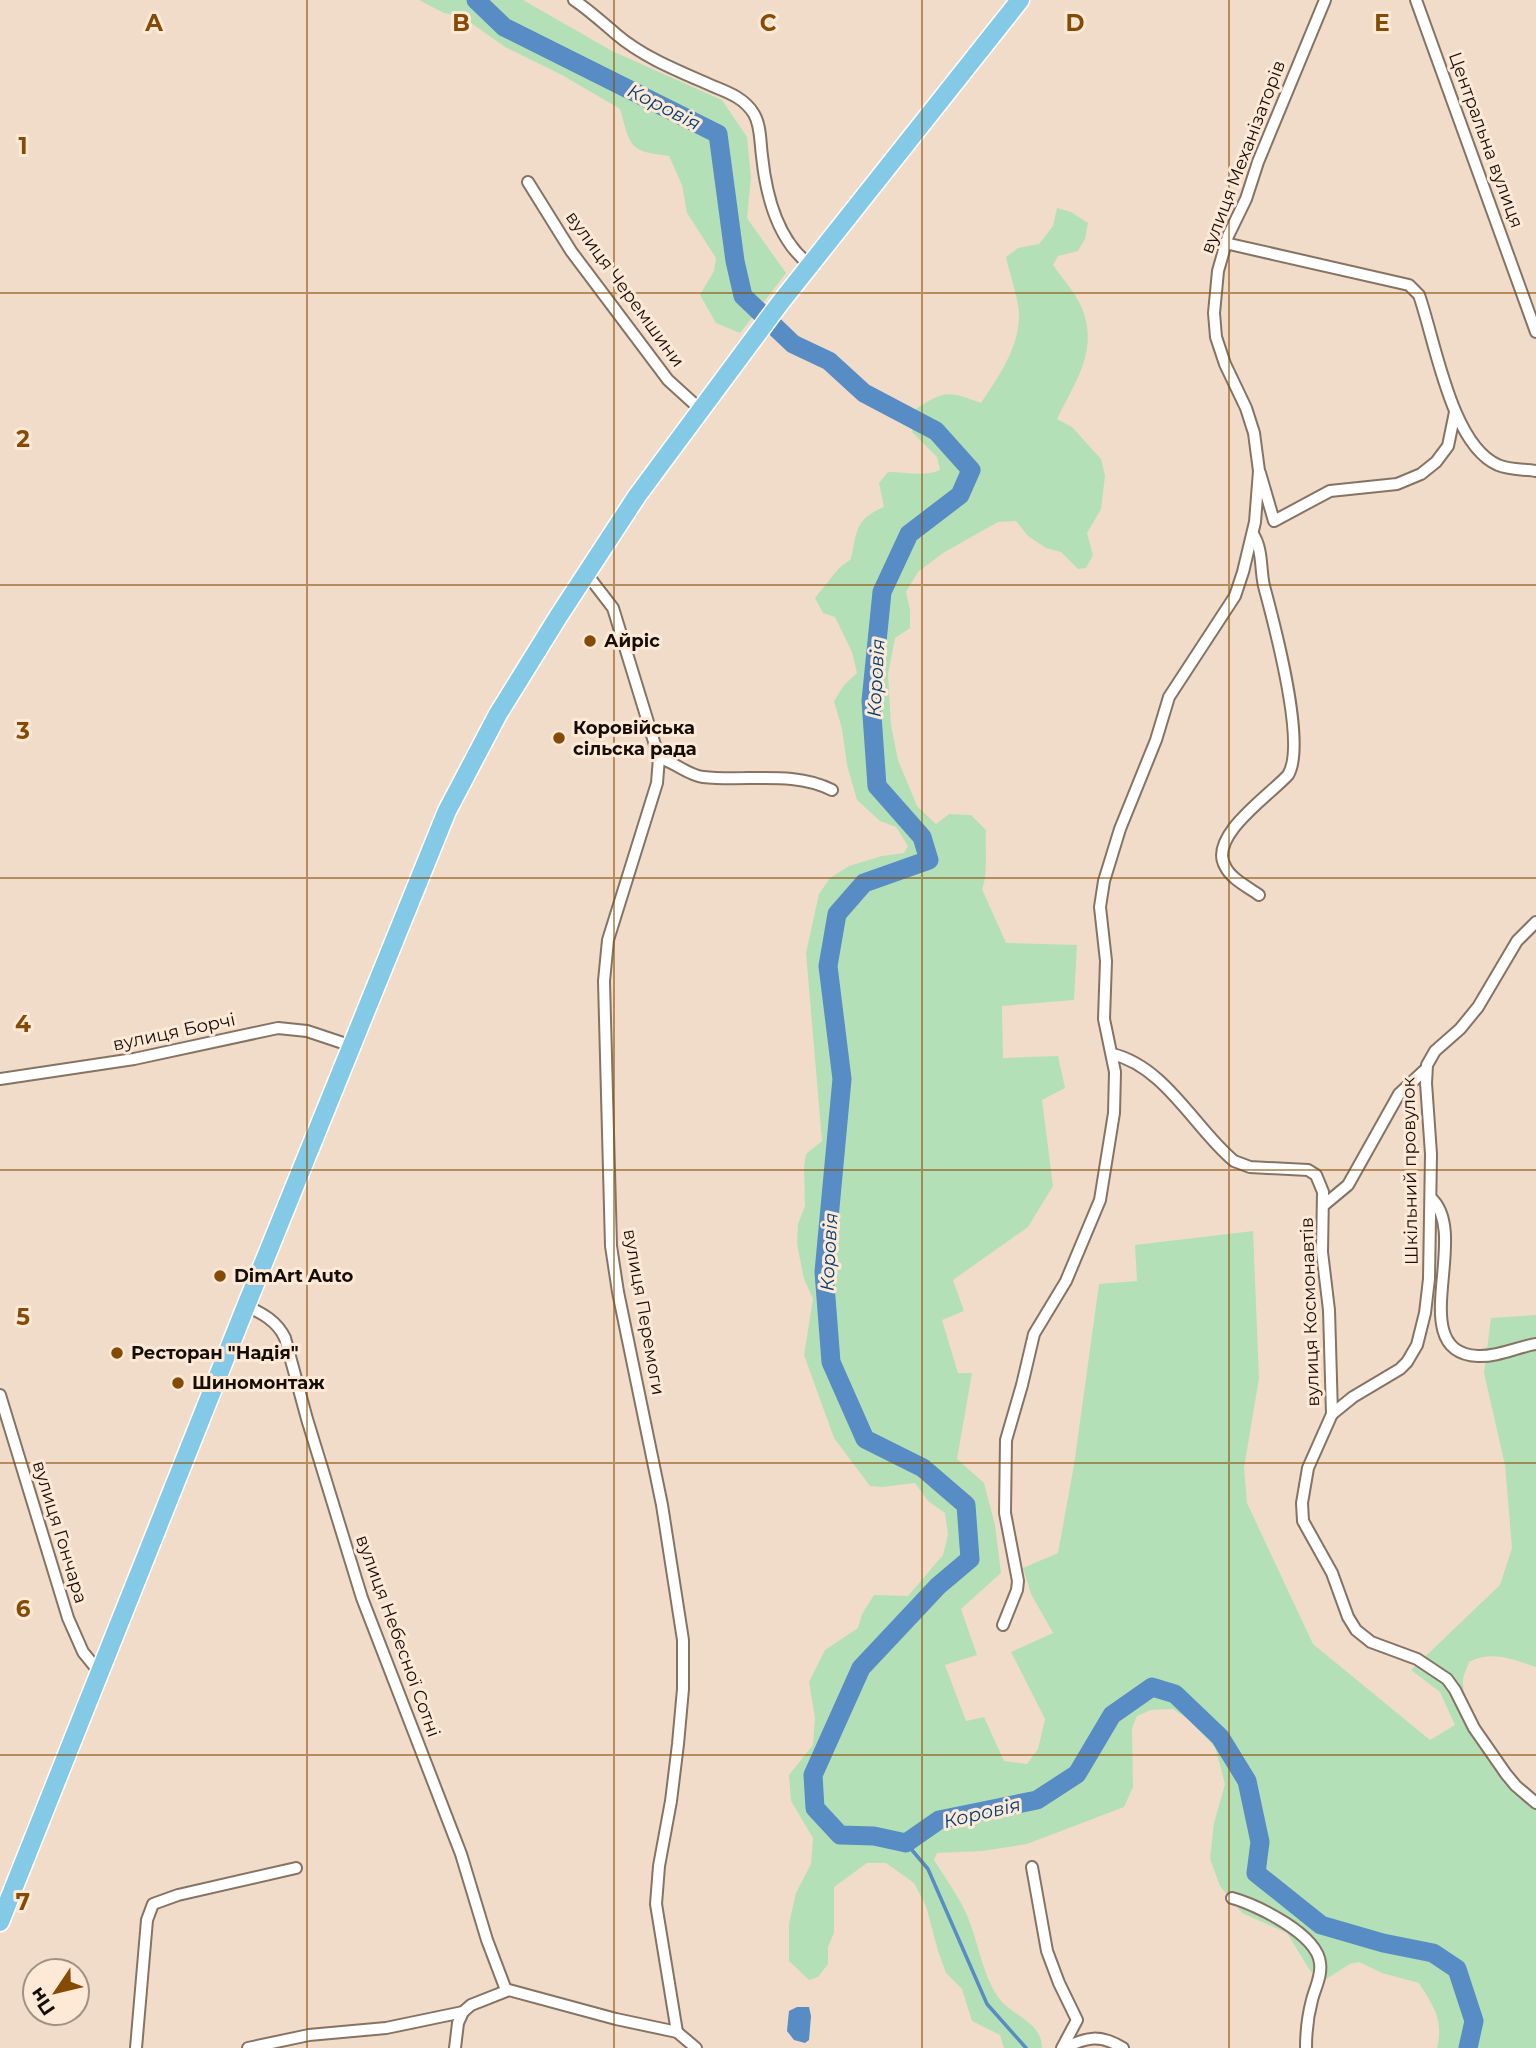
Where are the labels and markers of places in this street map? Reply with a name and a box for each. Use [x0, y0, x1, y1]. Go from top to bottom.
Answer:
place label: Айріс [604, 630, 660, 652]
marker: Айріс [582, 633, 598, 649]
place label: Коровійська сільска рада [573, 717, 697, 760]
marker: Коровійська сільска рада [551, 730, 567, 746]
place label: DimArt Auto [234, 1265, 353, 1287]
marker: DimArt Auto [212, 1268, 228, 1284]
place label: Ресторан "Надія" [131, 1342, 299, 1364]
marker: Ресторан "Надія" [109, 1345, 125, 1361]
place label: Шиномонтаж [192, 1372, 325, 1394]
marker: Шиномонтаж [170, 1375, 186, 1391]

